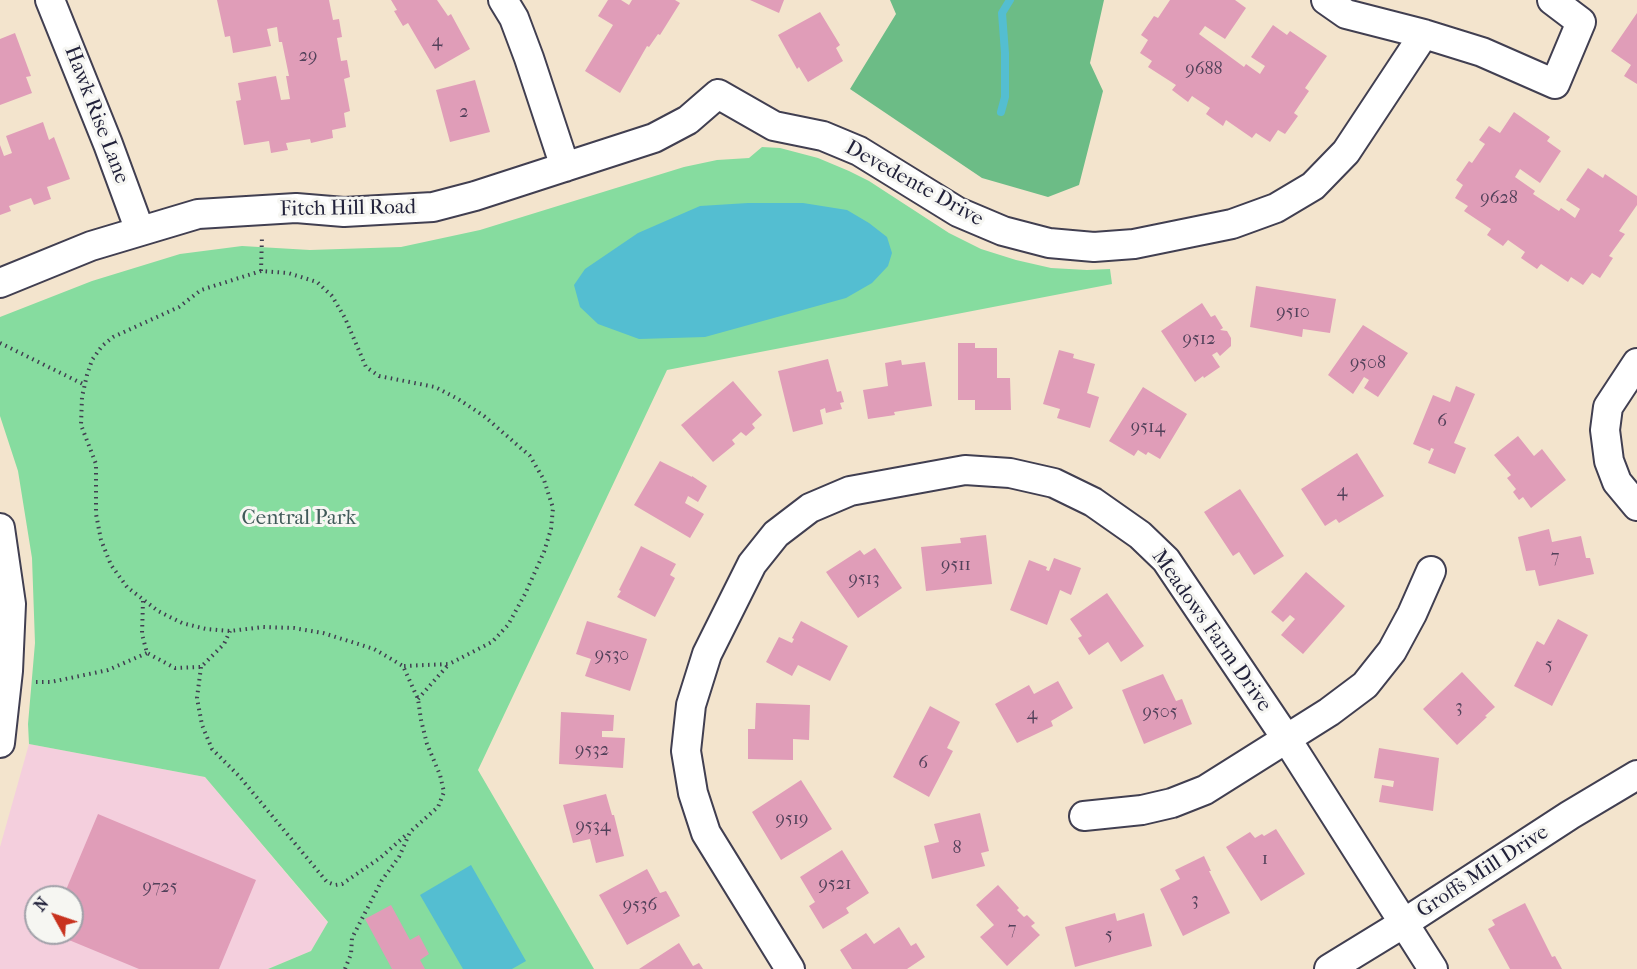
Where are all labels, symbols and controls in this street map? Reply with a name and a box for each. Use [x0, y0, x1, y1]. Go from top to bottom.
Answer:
house number: 4 [432, 31, 442, 53]
street label: Hawk Rise Lane [58, 43, 134, 187]
house number: 29 [299, 46, 317, 68]
house number: 9688 [1185, 59, 1223, 81]
house number: 2 [459, 102, 469, 124]
street label: Devedente Drive [840, 136, 988, 232]
house number: 9628 [1480, 188, 1518, 210]
street label: Fitch Hill Road [280, 195, 416, 223]
house number: 9510 [1276, 302, 1310, 324]
house number: 9512 [1183, 329, 1215, 351]
house number: 9508 [1350, 353, 1386, 375]
house number: 6 [1437, 411, 1447, 433]
house number: 9514 [1131, 417, 1165, 439]
house number: 4 [1337, 481, 1347, 503]
park label: Central Park [242, 506, 356, 532]
street label: Meadows Farm Drive [1146, 545, 1276, 717]
house number: 7 [1551, 547, 1559, 569]
house number: 9511 [941, 555, 971, 577]
house number: 9513 [848, 569, 880, 591]
house number: 9530 [595, 645, 629, 667]
house number: 5 [1545, 655, 1553, 677]
house number: 3 [1455, 697, 1463, 719]
house number: 9505 [1143, 702, 1177, 724]
house number: 4 [1027, 704, 1037, 726]
house number: 9532 [575, 740, 609, 762]
house number: 6 [918, 753, 928, 775]
house number: 9519 [775, 809, 809, 831]
house number: 9534 [575, 816, 611, 838]
street label: Groffs Mill Drive [1412, 820, 1554, 924]
house number: 8 [952, 838, 962, 860]
house number: 1 [1262, 849, 1268, 871]
house number: 9521 [819, 874, 851, 896]
house number: 9725 [142, 877, 178, 899]
north arrow [24, 885, 84, 945]
house number: 3 [1191, 890, 1199, 912]
text: N [30, 894, 53, 915]
house number: 9536 [623, 895, 657, 917]
house number: 7 [1008, 919, 1016, 941]
house number: 5 [1105, 925, 1113, 947]

